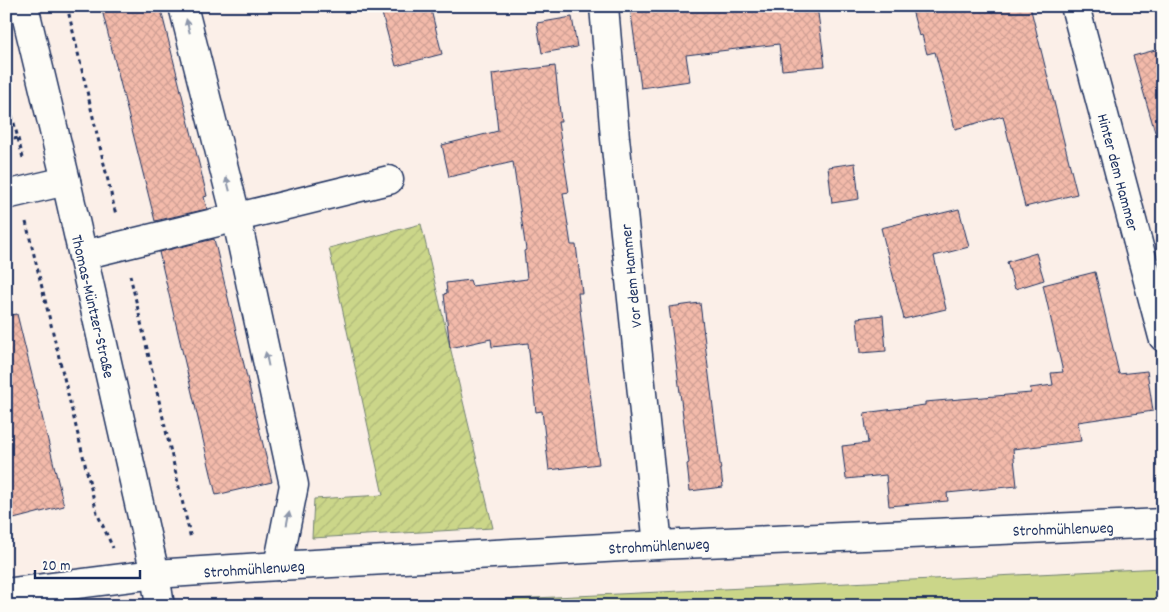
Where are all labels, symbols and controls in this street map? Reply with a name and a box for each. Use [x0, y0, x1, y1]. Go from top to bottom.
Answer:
one-way arrow [184, 19, 192, 34]
street label: Hinter dem Hammer [1090, 111, 1143, 234]
one-way arrow [224, 176, 232, 191]
street label: Vor dem Hammer [616, 223, 649, 329]
street label: Thomas-Müntzer-Straße [64, 233, 119, 381]
one-way arrow [263, 352, 271, 367]
one-way arrow [284, 511, 292, 526]
street label: Strohmühlenweg [1012, 517, 1114, 544]
street label: Strohmühlenweg [608, 533, 710, 562]
scale bar [35, 547, 140, 579]
street label: Strohmühlenweg [203, 555, 305, 585]
text: 20 m [42, 556, 70, 578]

